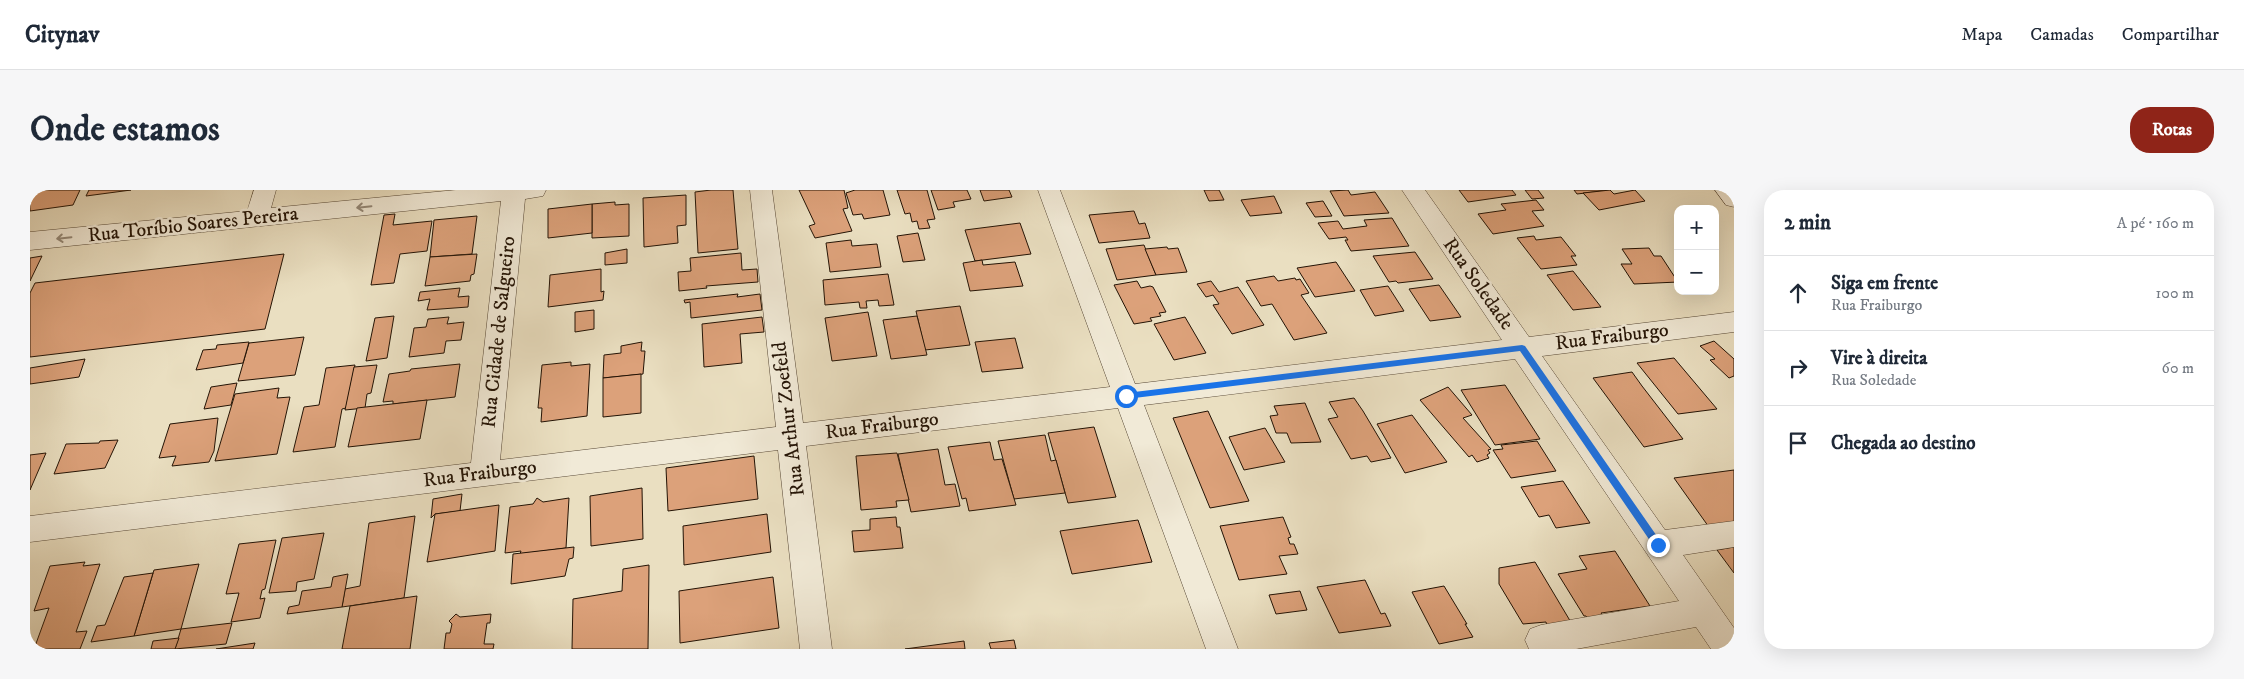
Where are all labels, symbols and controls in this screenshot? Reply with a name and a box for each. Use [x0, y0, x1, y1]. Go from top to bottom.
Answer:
text: Citynav [25, 20, 99, 50]
text: Mapa [1962, 24, 2002, 46]
text: Camadas [2030, 24, 2094, 46]
text: Compartilhar [2122, 24, 2219, 46]
button: Rotas [2130, 107, 2214, 153]
text: Onde estamos [30, 108, 220, 152]
street label: Rua Toríbio Soares Pereira [87, 201, 300, 248]
one-way arrow [357, 202, 373, 212]
map controls [1674, 205, 1719, 295]
button: + [1674, 205, 1719, 250]
text: 2 min [1784, 210, 1831, 236]
text: A pé · 160 m [2117, 213, 2194, 233]
one-way arrow [56, 233, 72, 243]
street label: Rua Soledade [1437, 233, 1519, 335]
street label: Rua Cidade de Salgueiro [476, 235, 522, 429]
button: − [1674, 250, 1719, 295]
text: Siga em frente [1831, 272, 1938, 295]
icon: ahead [1784, 279, 1812, 307]
text: 100 m [2156, 283, 2194, 303]
text: Rua Fraiburgo [1831, 295, 1922, 315]
street label: Rua Fraiburgo [1554, 318, 1670, 356]
street label: Rua Arthur Zoefeld [767, 340, 811, 498]
text: Vire à direita [1831, 347, 1927, 370]
icon: right [1784, 354, 1812, 382]
text: 60 m [2162, 358, 2194, 378]
text: Rua Soledade [1831, 370, 1916, 390]
route start [1115, 385, 1138, 408]
street label: Rua Fraiburgo [824, 407, 940, 445]
icon: arrive [1784, 429, 1812, 457]
text: Chegada ao destino [1831, 432, 1976, 455]
street label: Rua Fraiburgo [422, 455, 538, 493]
route end [1647, 534, 1670, 557]

